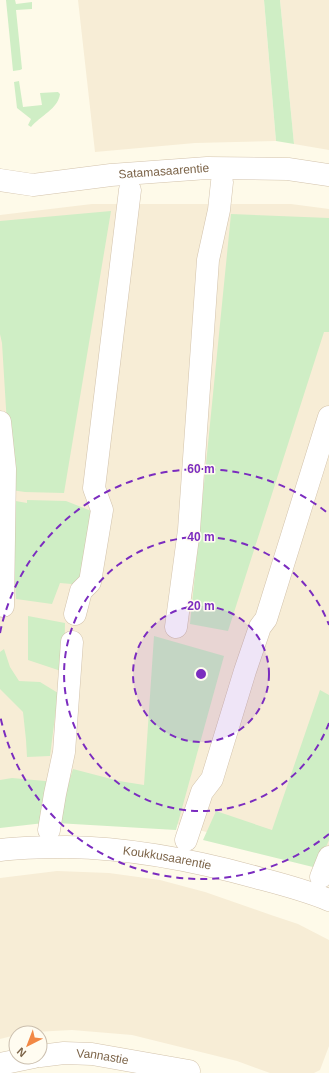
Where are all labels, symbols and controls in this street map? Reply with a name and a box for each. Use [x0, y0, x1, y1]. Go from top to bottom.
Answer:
street label: Satamasaarentie [118, 161, 210, 181]
text: 60 m [187, 462, 215, 476]
text: 40 m [187, 530, 215, 544]
text: 20 m [187, 599, 215, 613]
centre of rings [194, 667, 208, 681]
street label: Koukkusaarentie [122, 844, 213, 873]
north arrow [8, 1025, 48, 1065]
text: N [14, 1045, 28, 1060]
street label: Vannastie [76, 1046, 130, 1067]

